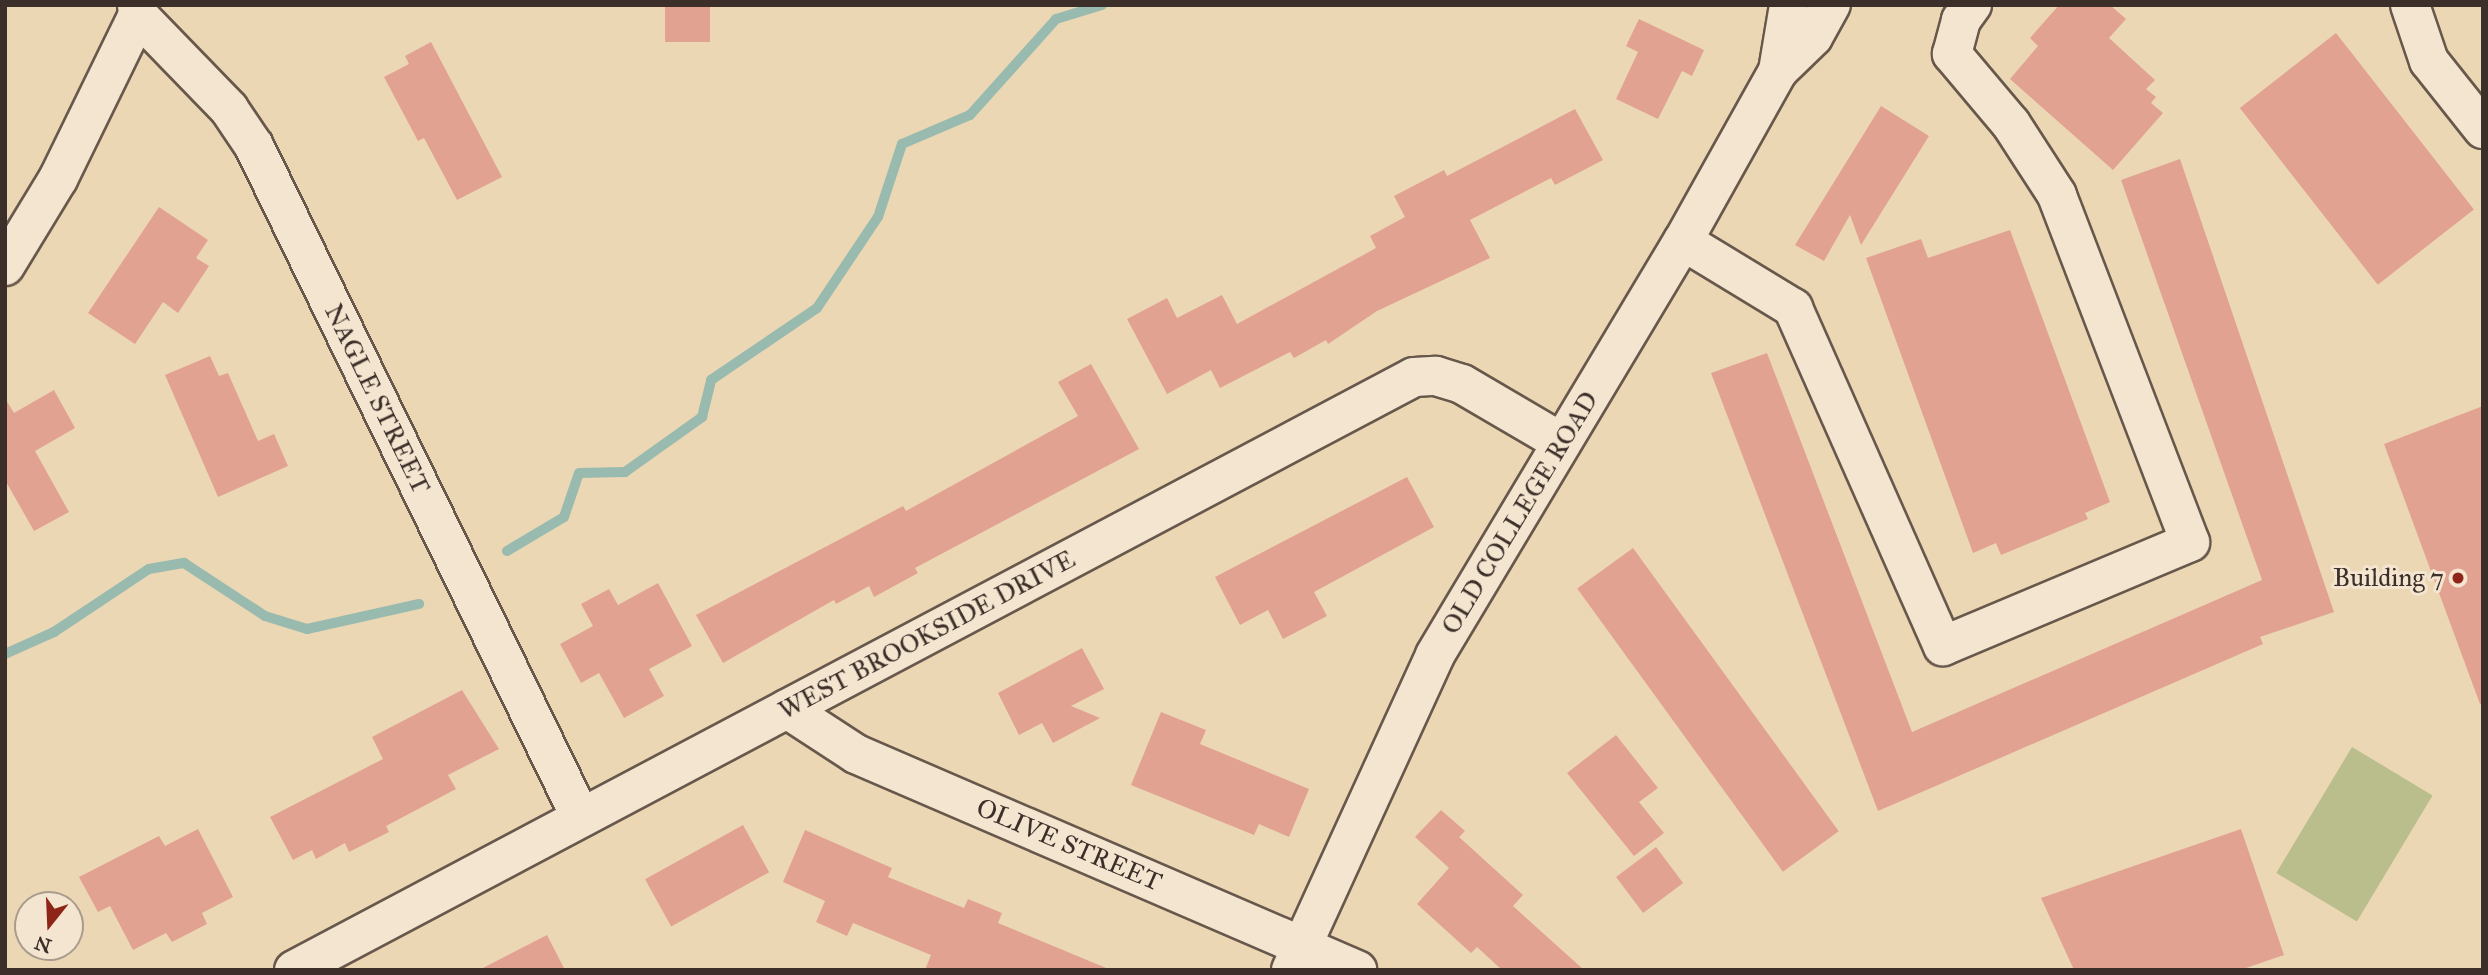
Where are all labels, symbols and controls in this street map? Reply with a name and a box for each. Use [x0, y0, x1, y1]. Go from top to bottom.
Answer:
street label: NAGLE STREET [318, 299, 436, 499]
street label: OLD COLLEGE ROAD [1435, 386, 1605, 640]
street label: WEST BROOKSIDE DRIVE [773, 543, 1081, 727]
place label: Building 7 [2333, 562, 2444, 594]
marker: Building 7 [2450, 570, 2466, 586]
street label: OLIVE STREET [972, 792, 1166, 898]
north arrow [14, 891, 84, 961]
text: N [32, 931, 54, 958]

